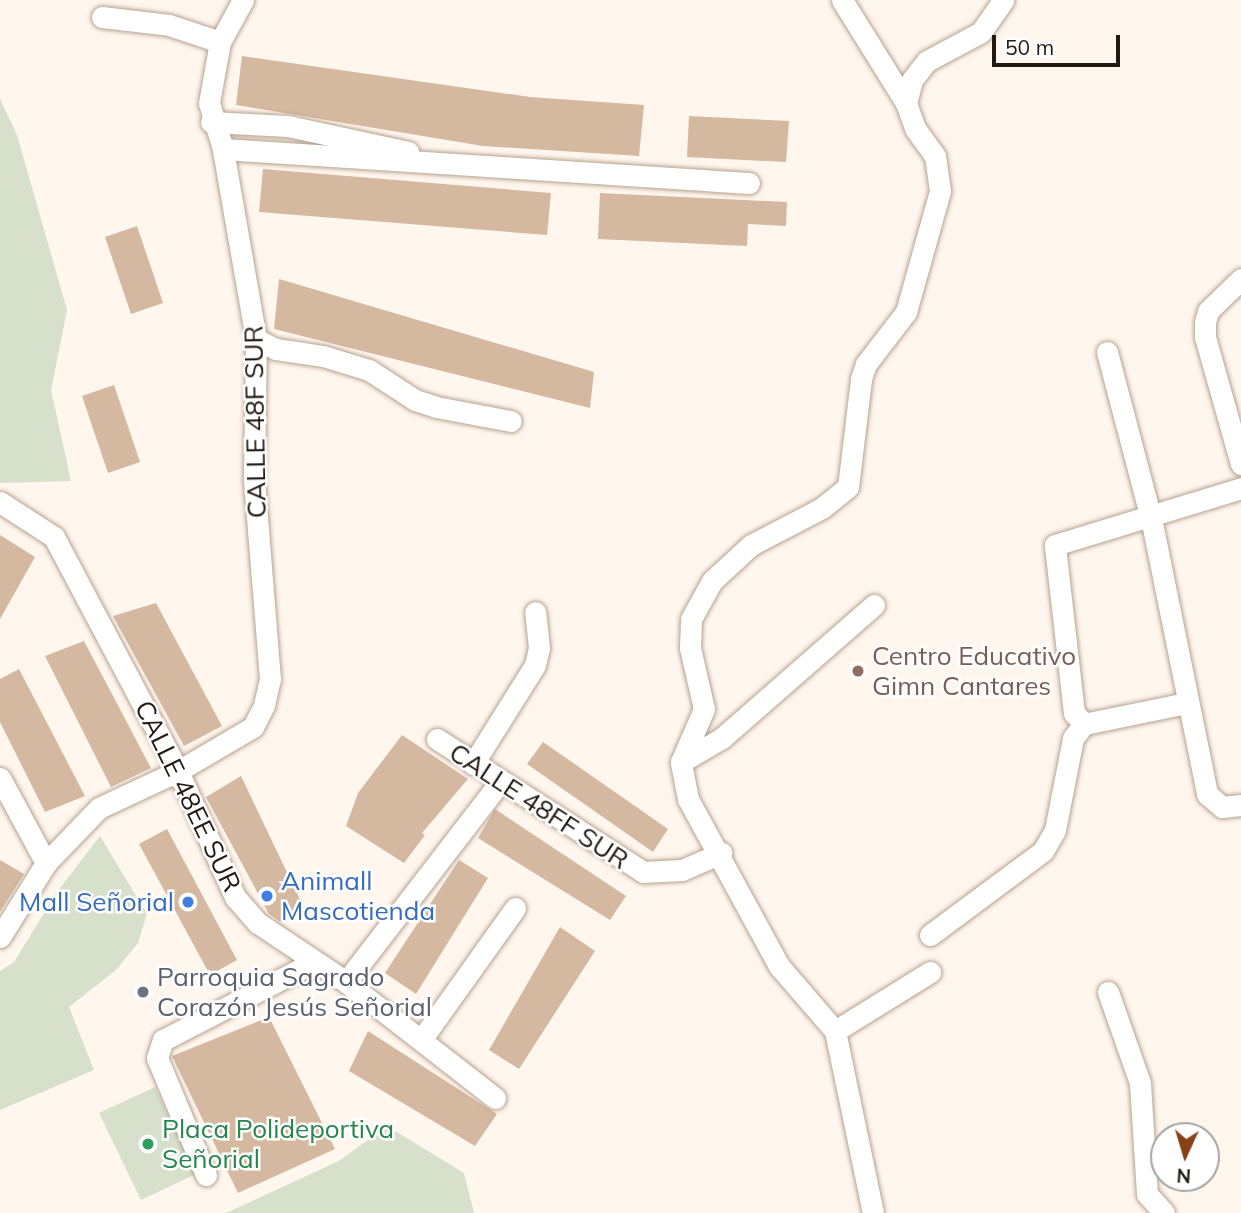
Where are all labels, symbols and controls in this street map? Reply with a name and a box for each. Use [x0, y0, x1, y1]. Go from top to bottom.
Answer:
scale bar [996, 21, 1124, 65]
text: 50 m [1005, 34, 1054, 60]
street label: CALLE 48F SUR [238, 325, 272, 519]
place label: Centro Educativo Gimn Cantares [872, 640, 1076, 702]
marker: Centro Educativo Gimn Cantares [850, 663, 866, 679]
street label: CALLE 48EE SUR [128, 695, 248, 897]
street label: CALLE 48FF SUR [444, 736, 634, 876]
place label: Animall Mascotienda [281, 865, 435, 926]
place label: Mall Señorial [19, 886, 174, 918]
marker: Animall Mascotienda [259, 888, 275, 904]
marker: Mall Señorial [180, 894, 196, 910]
place label: Parroquia Sagrado Corazón Jesús Señorial [157, 961, 432, 1023]
marker: Parroquia Sagrado Corazón Jesús Señorial [135, 984, 151, 1000]
place label: Placa Polideportiva Señorial [162, 1113, 394, 1174]
north arrow [1150, 1122, 1220, 1192]
marker: Placa Polideportiva Señorial [140, 1136, 156, 1152]
text: N [1176, 1163, 1192, 1188]

